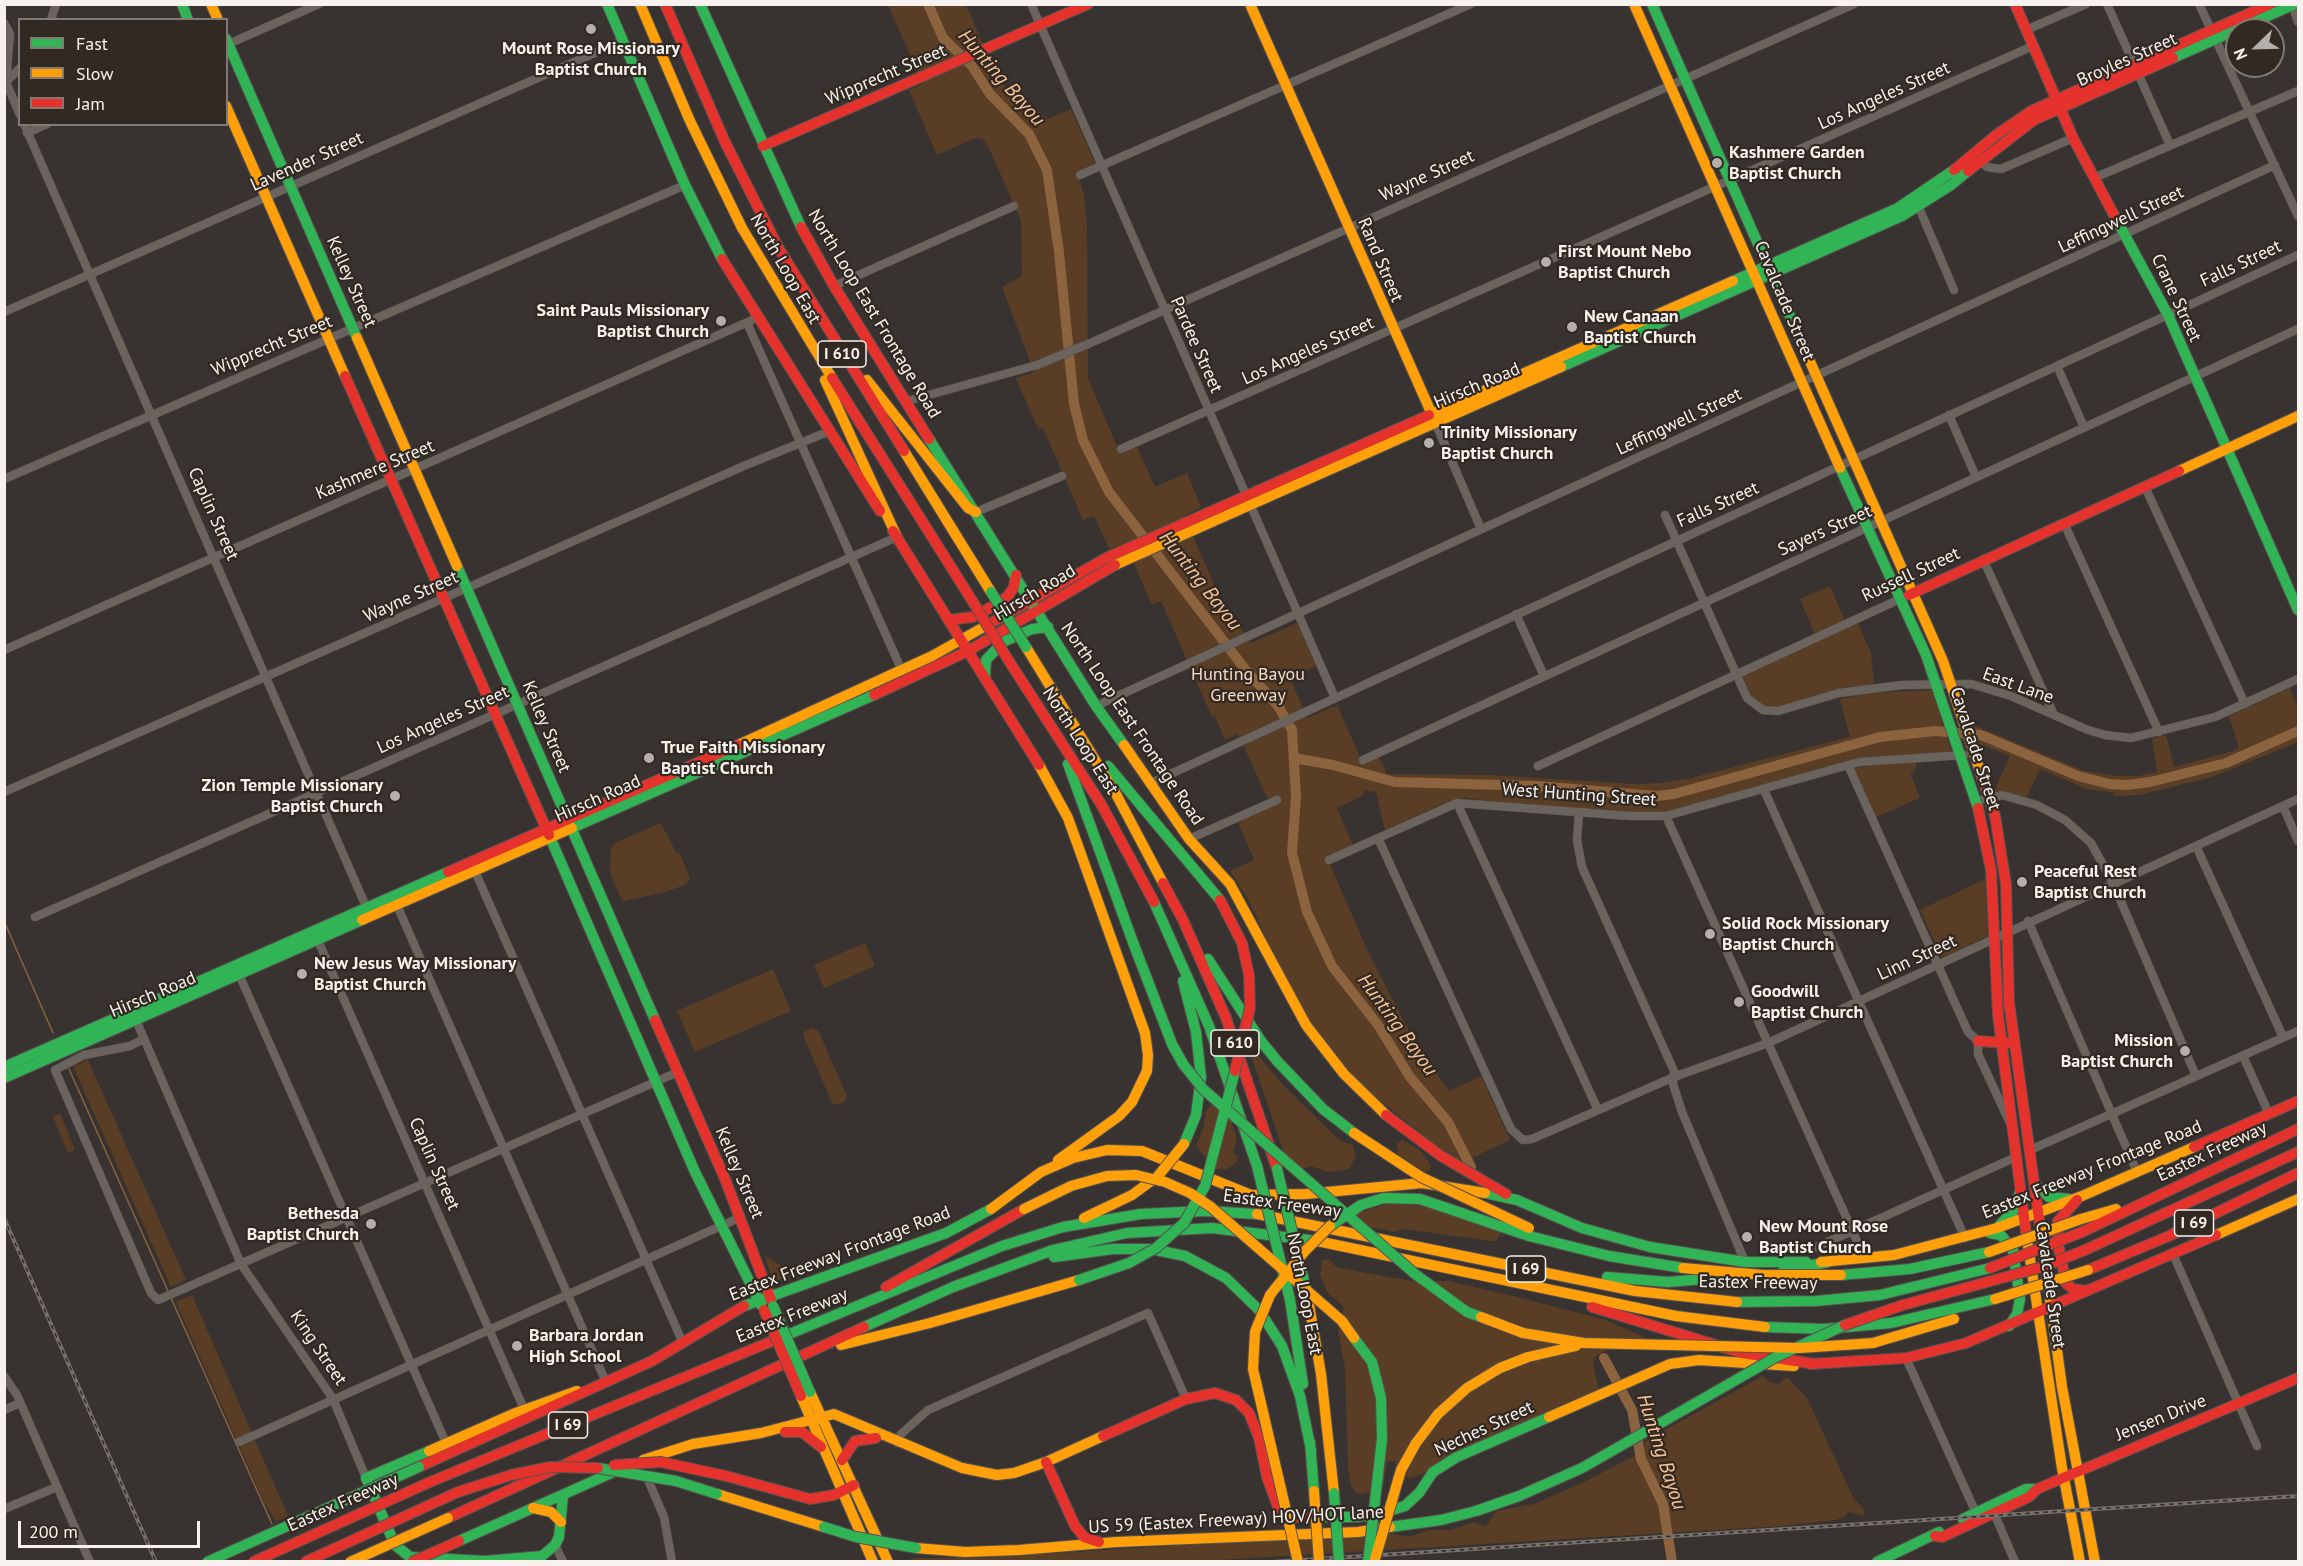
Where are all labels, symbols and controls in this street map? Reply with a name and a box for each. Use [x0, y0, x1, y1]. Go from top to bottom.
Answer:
legend [18, 18, 228, 126]
north arrow [2225, 18, 2285, 78]
marker: Mount Rose Missionary Baptist Church [584, 22, 598, 36]
water label: Hunting Bayou [953, 25, 1049, 131]
street label: Broyles Street [2074, 28, 2180, 92]
text: Fast [76, 32, 108, 55]
place label: Mount Rose Missionary Baptist Church [502, 38, 680, 80]
street label: Wipprecht Street [822, 40, 950, 110]
text: N [2229, 46, 2252, 63]
street label: Los Angeles Street [1815, 57, 1953, 135]
text: Slow [76, 62, 114, 85]
text: Jam [76, 92, 105, 115]
street label: Lavender Street [247, 128, 367, 196]
place label: Kashmere Garden Baptist Church [1729, 142, 1865, 184]
street label: Wayne Street [1376, 146, 1478, 206]
marker: Kashmere Garden Baptist Church [1710, 156, 1724, 170]
street label: Leffingwell Street [2055, 182, 2187, 258]
street label: North Loop East Frontage Road [803, 206, 945, 422]
street label: North Loop East [745, 210, 825, 328]
street label: Rand Street [1353, 214, 1407, 306]
street label: Kelley Street [321, 233, 381, 331]
street label: Falls Street [2197, 236, 2285, 292]
street label: Cavalcade Street [1749, 238, 1819, 364]
place label: First Mount Nebo Baptist Church [1558, 241, 1691, 284]
street label: Crane Street [2146, 250, 2206, 346]
marker: First Mount Nebo Baptist Church [1539, 255, 1553, 269]
street label: Pardee Street [1165, 294, 1227, 396]
place label: Saint Pauls Missionary Baptist Church [537, 300, 709, 342]
place label: New Canaan Baptist Church [1584, 306, 1696, 348]
street label: Wipprecht Street [208, 311, 336, 381]
street label: Los Angeles Street [1239, 312, 1377, 390]
marker: Saint Pauls Missionary Baptist Church [714, 314, 728, 328]
marker: New Canaan Baptist Church [1565, 320, 1579, 334]
road number: I 610 [818, 341, 866, 367]
street label: Hirsch Road [1431, 358, 1523, 414]
street label: Leffingwell Street [1613, 384, 1745, 460]
place label: Trinity Missionary Baptist Church [1441, 422, 1577, 464]
street label: Kashmere Street [312, 435, 438, 505]
marker: Trinity Missionary Baptist Church [1422, 436, 1436, 450]
street label: Caplin Street [183, 464, 243, 564]
street label: Falls Street [1674, 477, 1762, 533]
street label: Sayers Street [1775, 501, 1875, 561]
water label: Hunting Bayou [1154, 526, 1246, 636]
street label: Russell Street [1858, 543, 1964, 607]
street label: Hirsch Road [990, 560, 1080, 626]
street label: Wayne Street [360, 567, 462, 627]
street label: North Loop East Frontage Road [1056, 618, 1208, 830]
street label: East Lane [1980, 663, 2056, 709]
park label: Hunting Bayou Greenway [1191, 664, 1305, 706]
street label: Kelley Street [517, 678, 575, 776]
street label: Los Angeles Street [374, 681, 512, 759]
street label: North Loop East [1037, 683, 1123, 799]
street label: Cavalcade Street [1945, 685, 2005, 813]
place label: True Faith Missionary Baptist Church [661, 737, 825, 780]
marker: True Faith Missionary Baptist Church [642, 751, 656, 765]
street label: Hirsch Road [552, 771, 644, 827]
place label: Zion Temple Missionary Baptist Church [202, 775, 383, 818]
street label: West Hunting Street [1501, 779, 1657, 811]
marker: Zion Temple Missionary Baptist Church [388, 789, 402, 803]
place label: Peaceful Rest Baptist Church [2034, 861, 2146, 904]
marker: Peaceful Rest Baptist Church [2015, 875, 2029, 889]
place label: Solid Rock Missionary Baptist Church [1722, 913, 1889, 956]
marker: Solid Rock Missionary Baptist Church [1703, 927, 1717, 941]
street label: Linn Street [1874, 930, 1960, 986]
place label: New Jesus Way Missionary Baptist Church [314, 953, 516, 996]
street label: Hirsch Road [107, 967, 199, 1023]
marker: New Jesus Way Missionary Baptist Church [295, 967, 309, 981]
water label: Hunting Bayou [1352, 969, 1442, 1081]
place label: Goodwill Baptist Church [1751, 981, 1863, 1024]
marker: Goodwill Baptist Church [1732, 995, 1746, 1009]
road number: I 610 [1211, 1030, 1259, 1056]
place label: Mission Baptist Church [2061, 1030, 2173, 1072]
marker: Mission Baptist Church [2178, 1044, 2192, 1058]
street label: Caplin Street [404, 1114, 464, 1214]
street label: Eastex Freeway Frontage Road [1979, 1116, 2205, 1224]
street label: Eastex Freeway [2154, 1117, 2270, 1187]
street label: Kelley Street [710, 1124, 768, 1222]
street label: Eastex Freeway [1222, 1185, 1342, 1223]
street label: Eastex Freeway Frontage Road [726, 1202, 954, 1306]
place label: Bethesda Baptist Church [247, 1203, 359, 1246]
road number: I 69 [2174, 1210, 2214, 1236]
place label: New Mount Rose Baptist Church [1759, 1216, 1888, 1258]
marker: Bethesda Baptist Church [364, 1217, 378, 1231]
street label: Cavalcade Street [2030, 1220, 2070, 1350]
marker: New Mount Rose Baptist Church [1740, 1230, 1754, 1244]
street label: North Loop East [1282, 1231, 1326, 1357]
road number: I 69 [1506, 1256, 1546, 1282]
street label: Eastex Freeway [1698, 1271, 1818, 1295]
street label: Eastex Freeway [733, 1284, 851, 1348]
street label: King Street [285, 1306, 351, 1390]
place label: Barbara Jordan High School [529, 1325, 644, 1368]
marker: Barbara Jordan High School [510, 1339, 524, 1353]
street label: Jensen Drive [2112, 1390, 2210, 1446]
water label: Hunting Bayou [1631, 1391, 1691, 1513]
street label: Neches Street [1431, 1397, 1537, 1461]
road number: I 69 [548, 1412, 588, 1438]
street label: Eastex Freeway [284, 1469, 402, 1537]
street label: US 59 (Eastex Freeway) HOV/HOT lane [1088, 1501, 1384, 1539]
scale bar [21, 1509, 202, 1547]
text: 200 m [29, 1520, 78, 1543]

